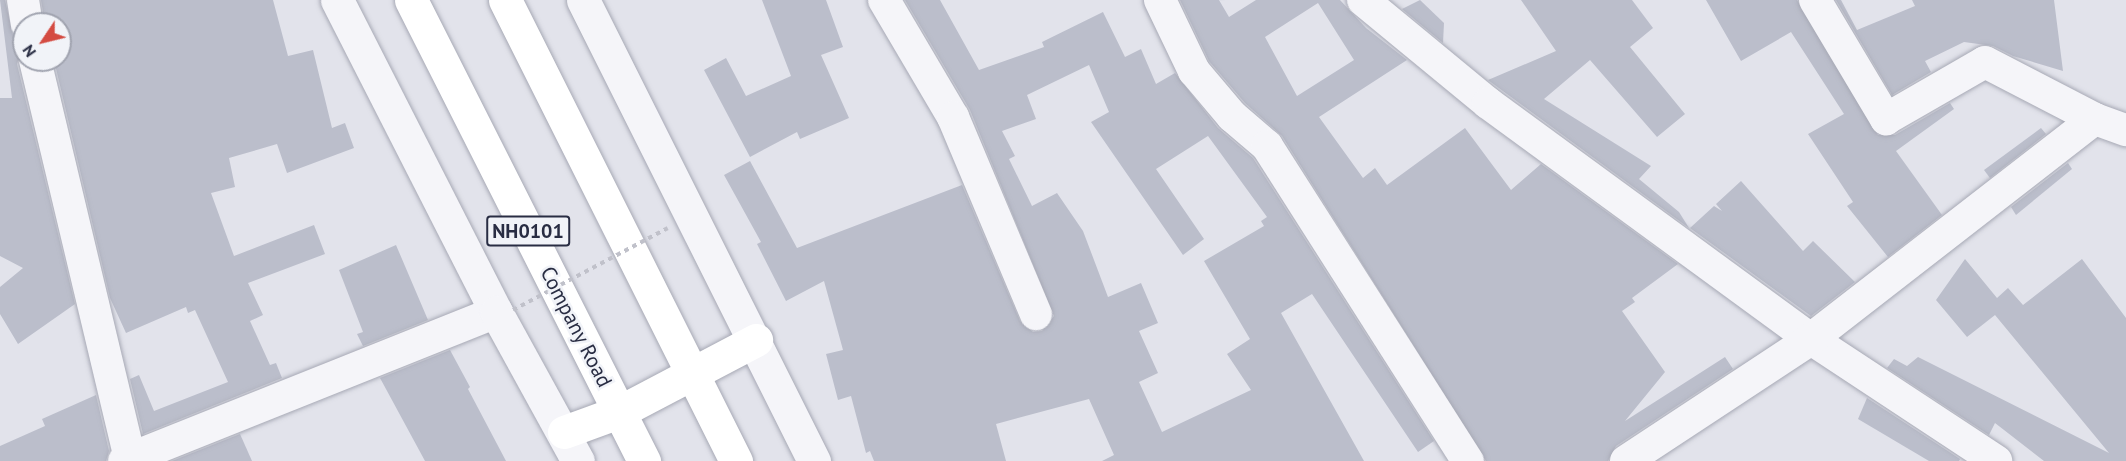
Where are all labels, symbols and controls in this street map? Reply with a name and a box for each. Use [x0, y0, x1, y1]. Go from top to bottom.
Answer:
north arrow [12, 12, 72, 72]
text: N [18, 41, 40, 61]
road number: NH0101 [486, 214, 570, 248]
street label: Company Road [535, 262, 617, 392]

